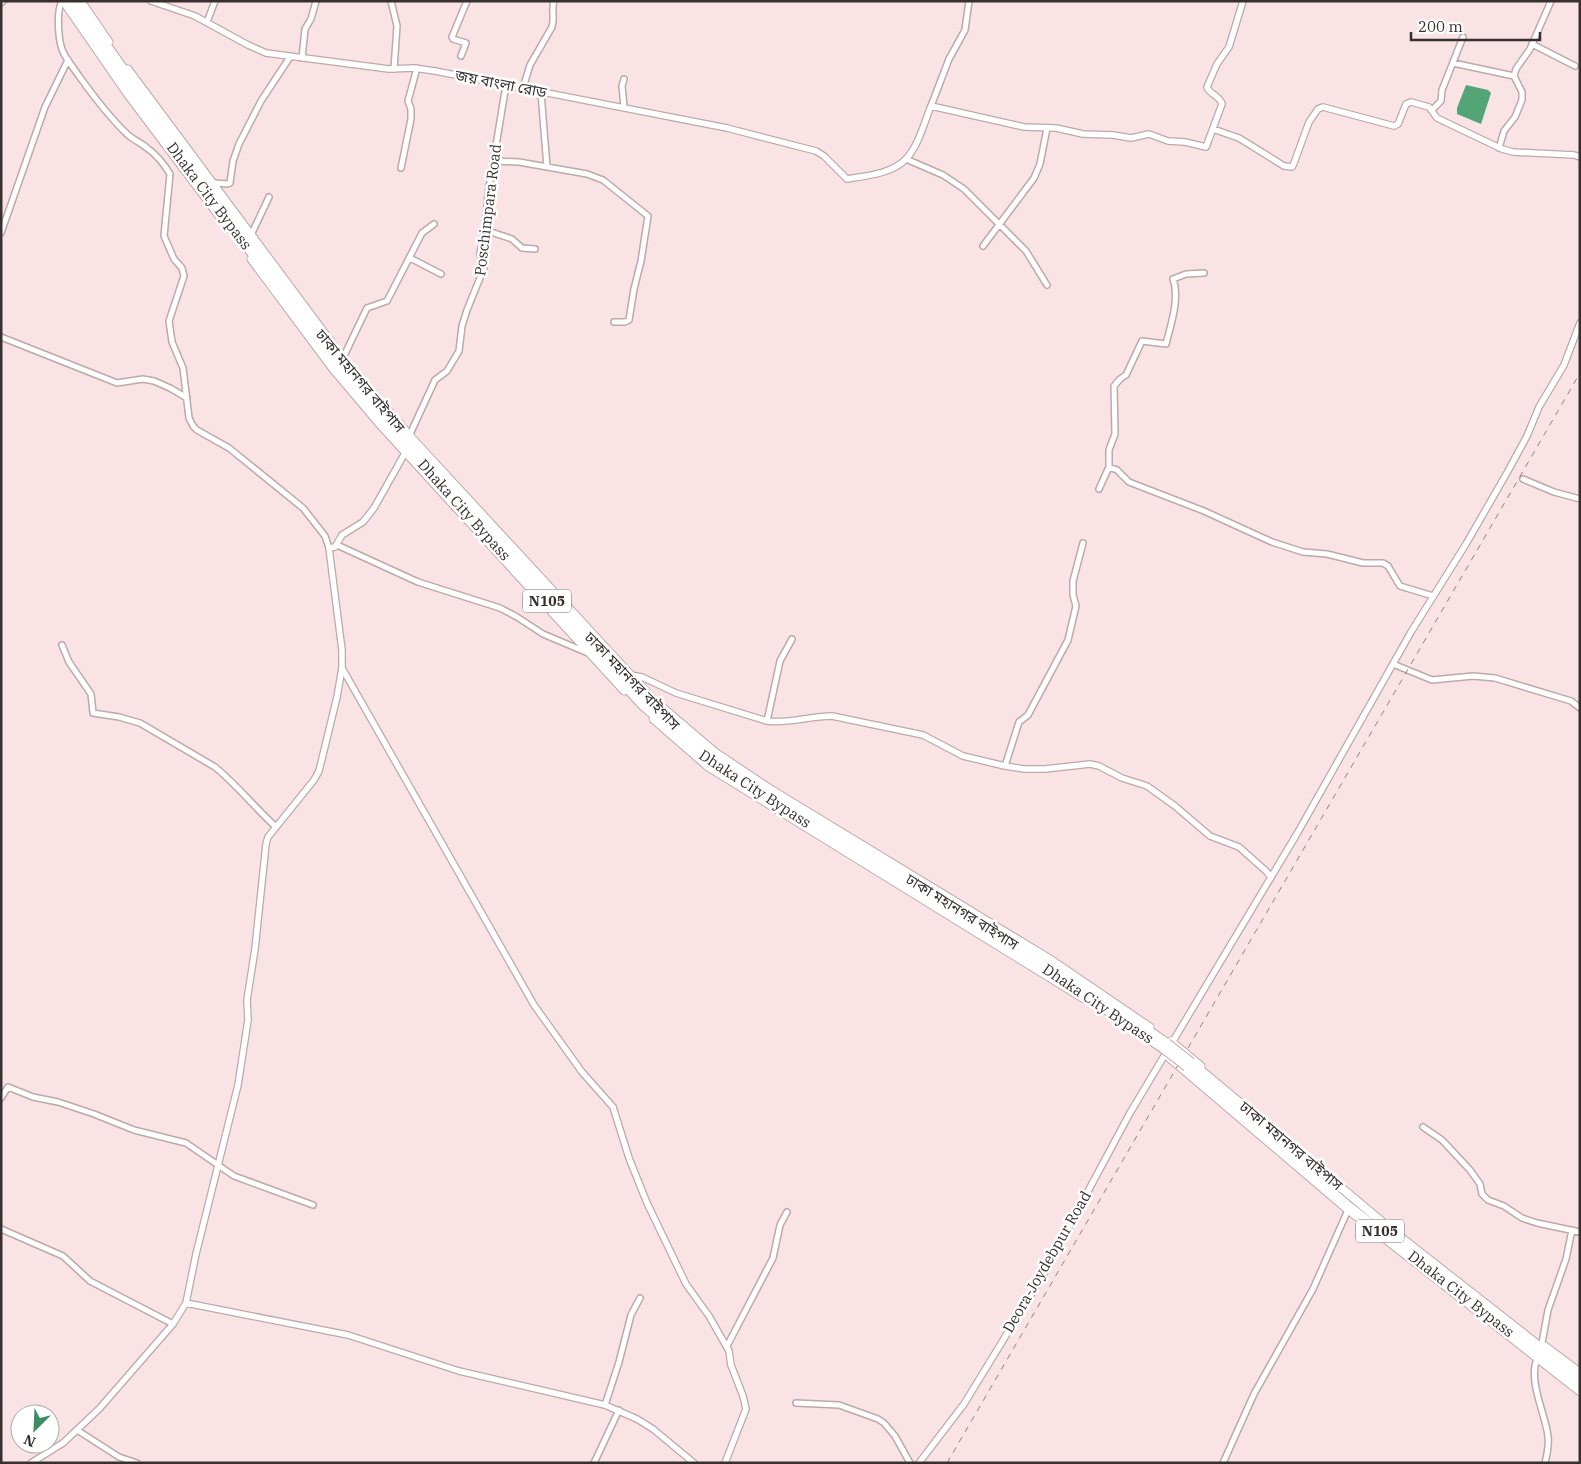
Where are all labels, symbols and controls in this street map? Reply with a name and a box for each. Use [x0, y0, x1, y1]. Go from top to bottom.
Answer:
scale bar [1411, 10, 1540, 42]
text: 200 m [1418, 17, 1463, 36]
street label: জয় বাংলা রোড [453, 65, 549, 102]
street label: Dhaka City Bypass [163, 138, 256, 253]
street label: Poschimpara Road [470, 143, 505, 277]
street label: ঢাকা মহানগর বাইপাস [311, 324, 410, 437]
street label: Dhaka City Bypass [414, 455, 515, 564]
road number: N105 [523, 590, 571, 612]
street label: ঢাকা মহানগর বাইপাস [580, 627, 684, 734]
street label: Dhaka City Bypass [696, 745, 815, 832]
street label: ঢাকা মহানগর বাইপাস [902, 869, 1023, 954]
street label: Dhaka City Bypass [1039, 959, 1157, 1048]
street label: ঢাকা মহানগর বাইপাস [1235, 1096, 1347, 1195]
street label: Deora-Joydebpur Road [998, 1187, 1095, 1336]
road number: N105 [1356, 1220, 1404, 1242]
street label: Dhaka City Bypass [1404, 1246, 1518, 1341]
north arrow [10, 1404, 60, 1454]
text: N [21, 1430, 38, 1451]

